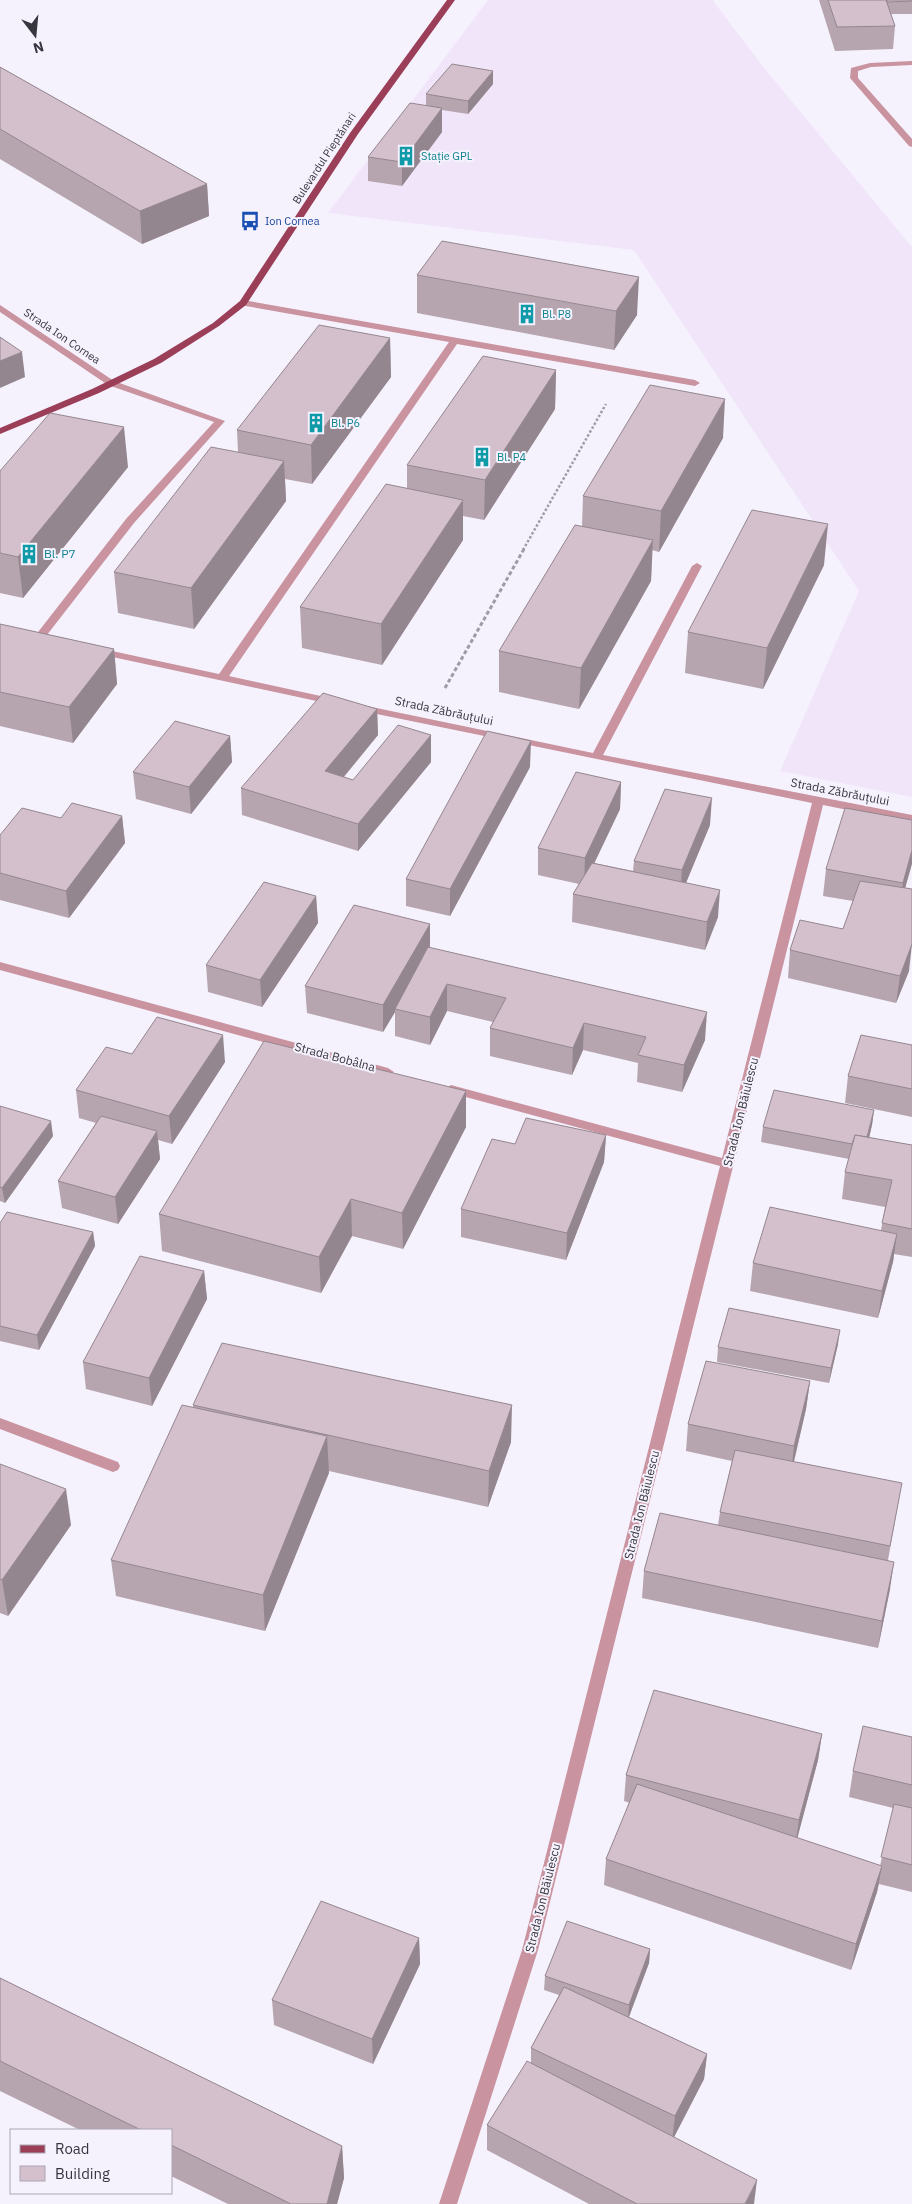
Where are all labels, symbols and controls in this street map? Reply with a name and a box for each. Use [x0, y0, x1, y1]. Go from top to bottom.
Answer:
north arrow [10, 10, 60, 60]
text: N [31, 37, 46, 58]
street label: Bulevardul Pieptănari [289, 110, 359, 206]
building icon: Stație GPL [395, 145, 417, 167]
place label: Stație GPL [421, 149, 473, 163]
bus stop icon: Ion Cornea [239, 210, 261, 232]
place label: Ion Cornea [265, 214, 320, 228]
building icon: Bl. P8 [516, 303, 538, 325]
street label: Strada Ion Cornea [21, 305, 103, 367]
place label: Bl. P8 [542, 307, 571, 321]
building icon: Bl. P6 [305, 412, 327, 434]
place label: Bl. P6 [331, 416, 360, 430]
building icon: Bl. P4 [471, 446, 493, 468]
place label: Bl. P4 [497, 450, 527, 464]
building icon: Bl. P7 [18, 543, 40, 565]
place label: Bl. P7 [44, 546, 76, 561]
street label: Strada Zăbrăuțului [394, 693, 495, 728]
street label: Strada Zăbrăuțului [789, 775, 891, 808]
street label: Strada Bobâlna [293, 1039, 378, 1075]
street label: Strada Ion Băiulescu [720, 1056, 761, 1168]
street label: Strada Ion Băiulescu [621, 1449, 662, 1561]
street label: Strada Ion Băiulescu [522, 1842, 563, 1954]
legend [10, 2129, 172, 2194]
text: Road [55, 2139, 90, 2158]
text: Building [55, 2164, 110, 2183]

